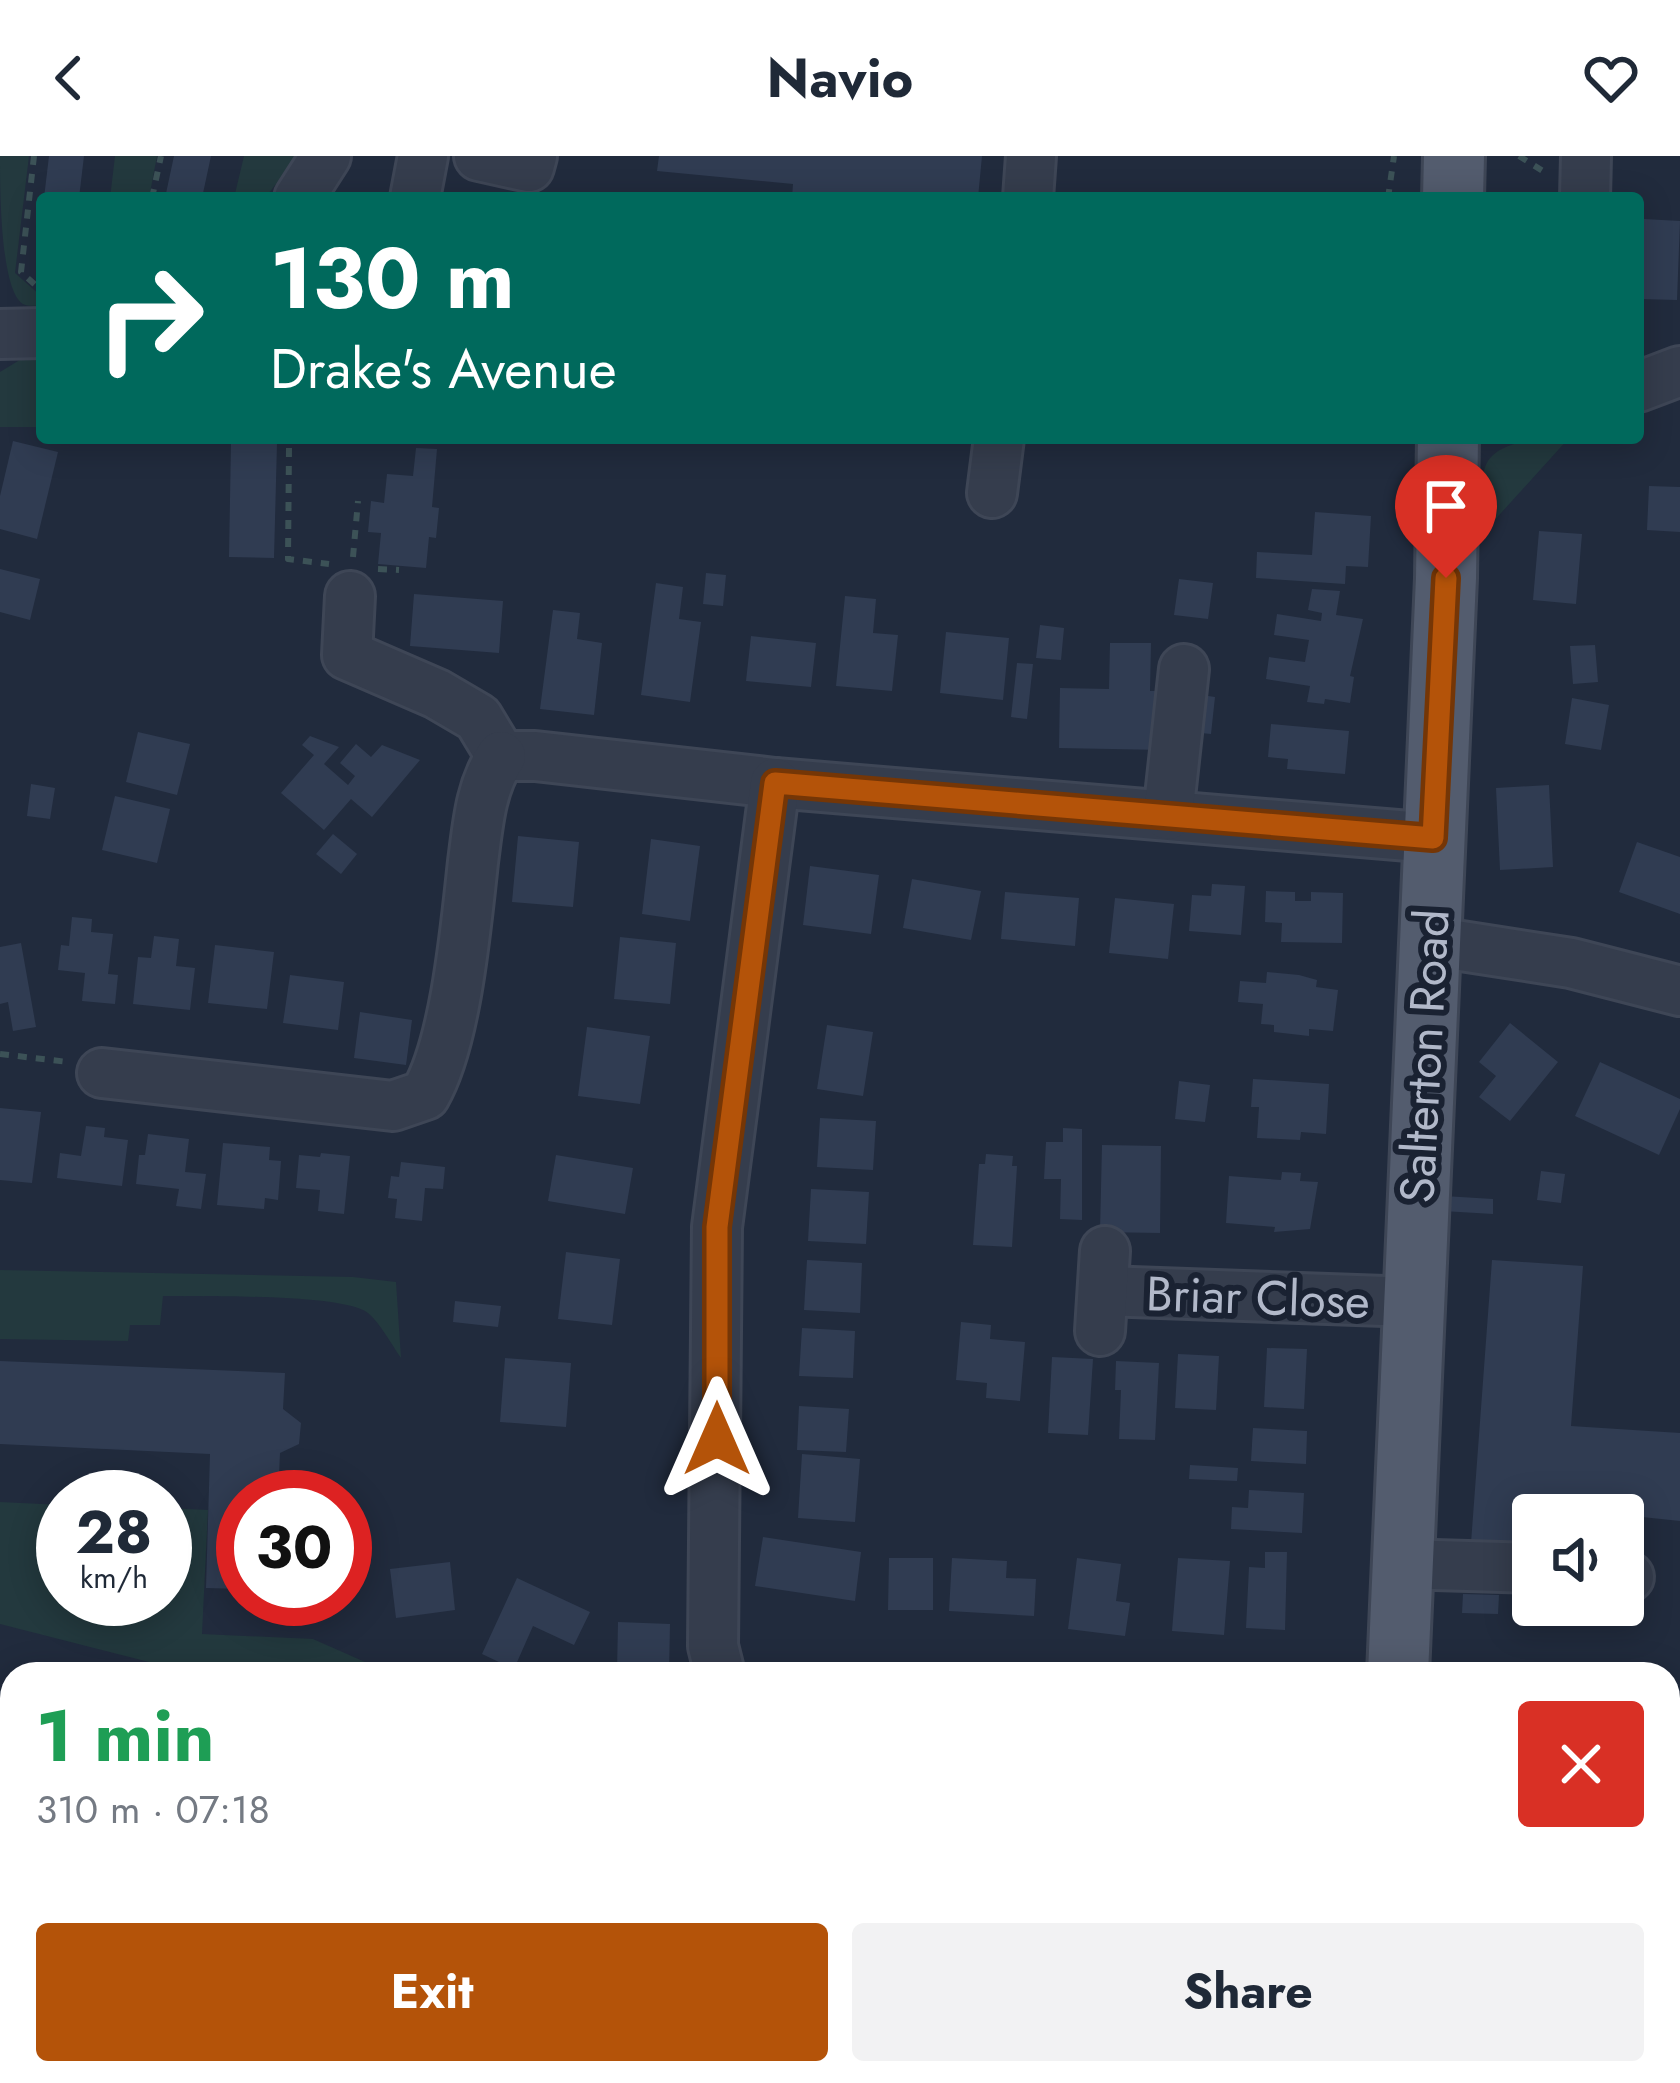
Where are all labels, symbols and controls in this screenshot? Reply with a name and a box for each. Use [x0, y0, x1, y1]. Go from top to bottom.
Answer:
text: Navio [767, 39, 913, 117]
icon: back [36, 45, 102, 111]
icon: heart [1578, 45, 1644, 111]
text: 130 m [270, 218, 515, 340]
icon: right [72, 240, 228, 396]
text: Drake's Avenue [270, 330, 617, 408]
pin [1395, 455, 1497, 578]
icon: arrive [1413, 473, 1479, 539]
street label: Salterton Road [1382, 907, 1467, 1205]
street label: Briar Close [1145, 1259, 1371, 1336]
position arrow [654, 1376, 780, 1502]
speed limit sign: 30 [216, 1470, 372, 1626]
text: 28 [76, 1489, 152, 1576]
map controls [1512, 1494, 1644, 1626]
button: sound [1512, 1494, 1644, 1626]
text: km/h [80, 1556, 148, 1599]
text: 1 min [36, 1684, 215, 1788]
button: close [1518, 1701, 1644, 1827]
text: 310 m · 07:18 [36, 1781, 270, 1838]
button: Exit [36, 1923, 828, 2061]
button: Share [852, 1923, 1644, 2061]

